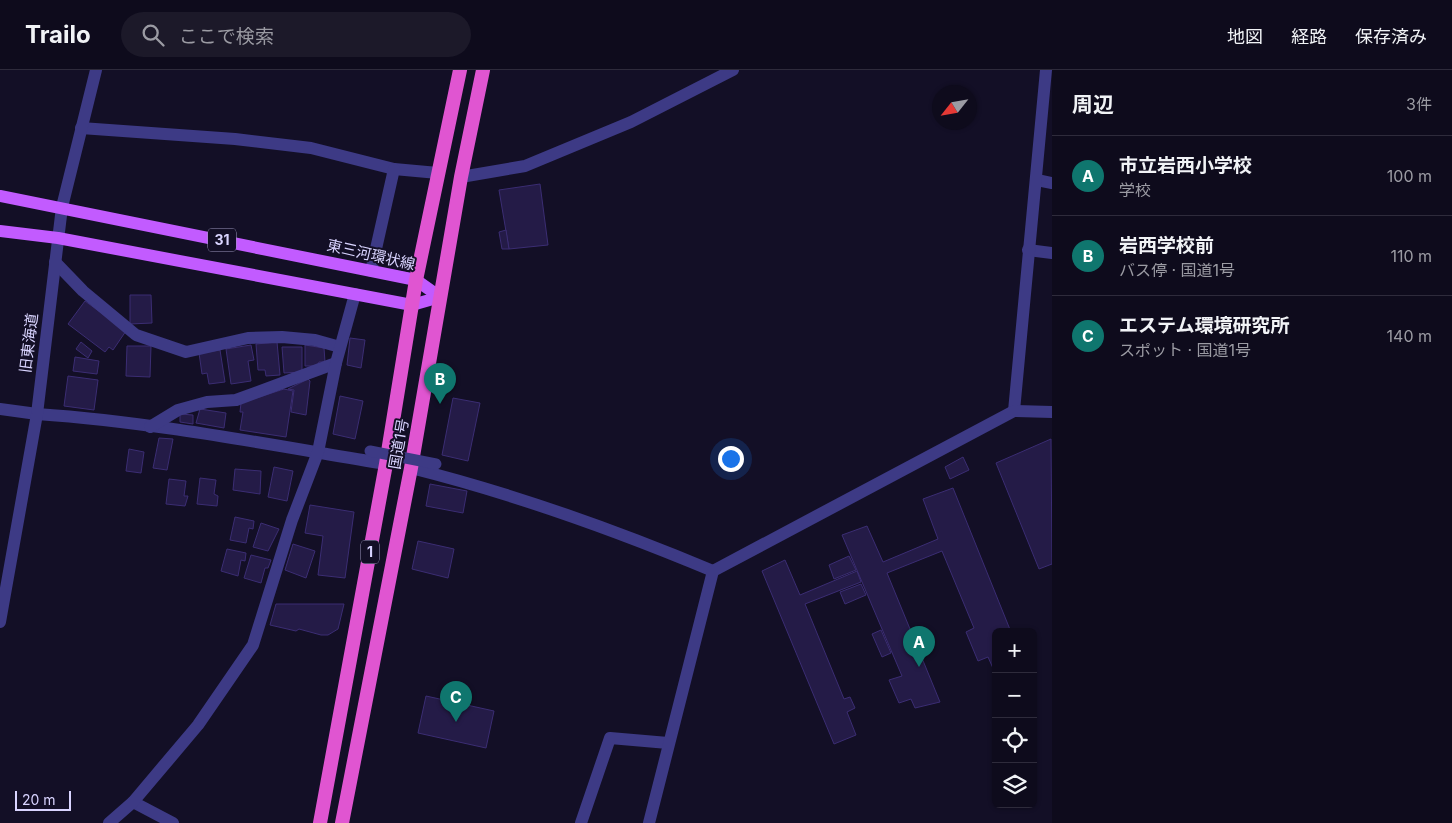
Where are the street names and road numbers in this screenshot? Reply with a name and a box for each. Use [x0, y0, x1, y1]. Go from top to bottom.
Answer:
road number: 31 [208, 228, 236, 252]
street label: 東三河環状線 [325, 235, 417, 274]
street label: 旧東海道 [15, 312, 42, 374]
street label: 国道1号 [385, 417, 412, 471]
road number: 1 [361, 541, 379, 564]

